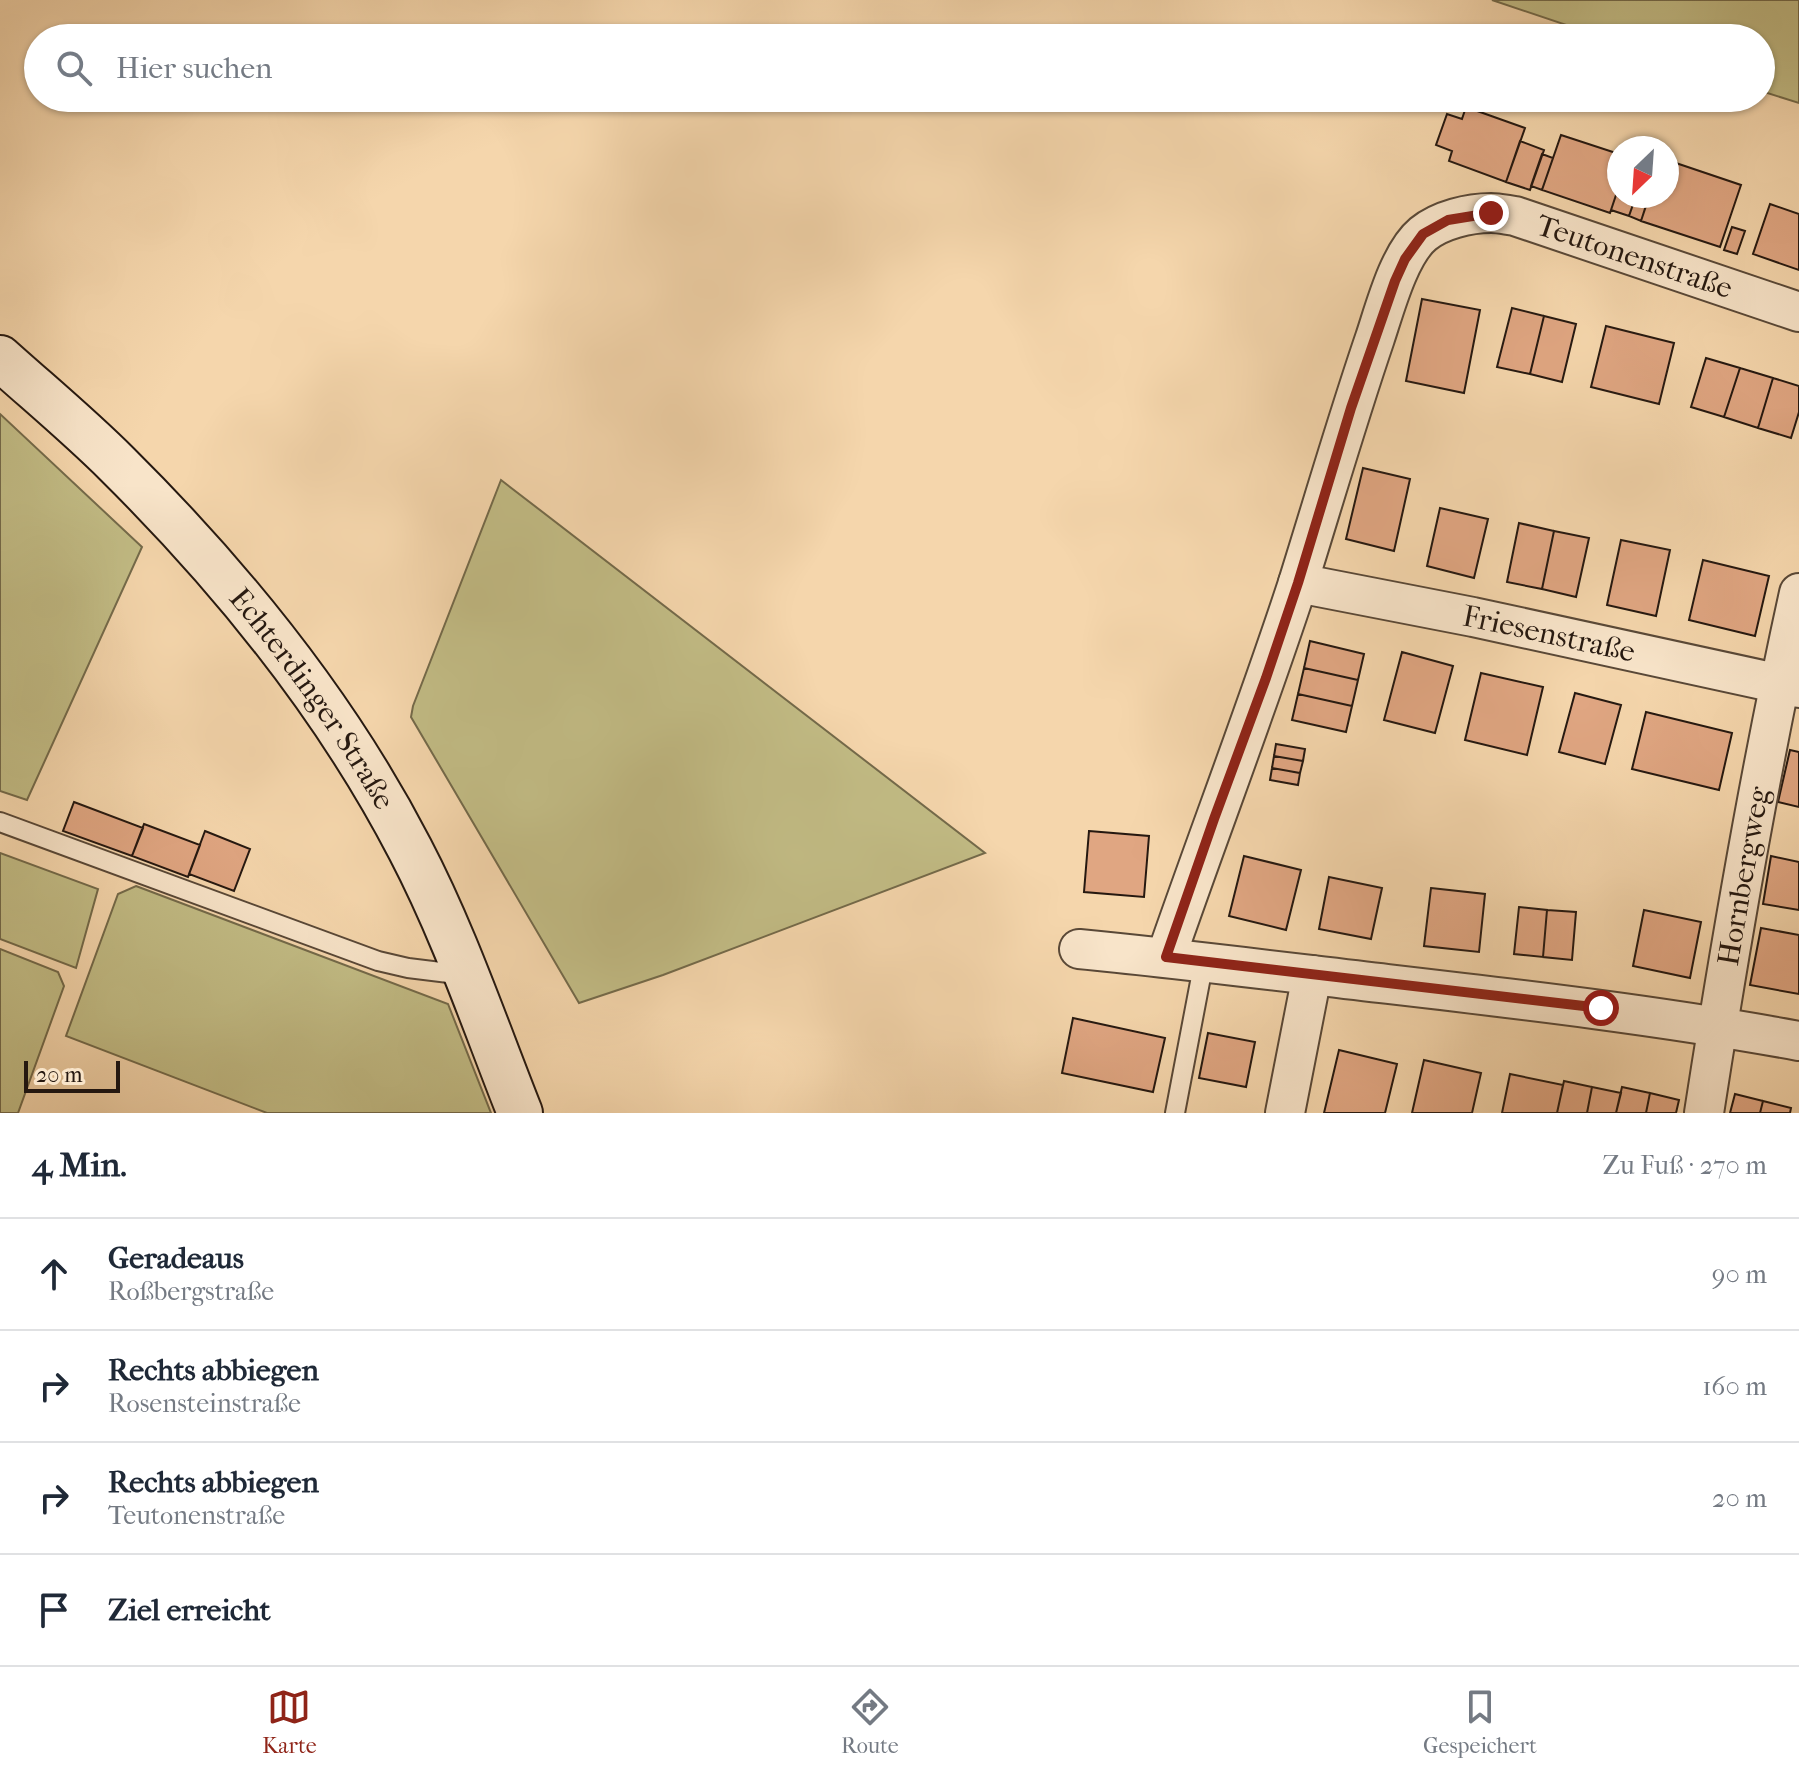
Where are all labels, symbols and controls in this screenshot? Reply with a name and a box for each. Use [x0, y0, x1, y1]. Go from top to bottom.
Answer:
search box [24, 24, 1775, 112]
icon: search [52, 46, 96, 90]
text: Hier suchen [116, 51, 272, 86]
north arrow [1607, 136, 1679, 208]
route end [1473, 195, 1509, 231]
street label: Teutonenstraße [1532, 208, 1737, 306]
street label: Echterdinger Straße [222, 581, 402, 816]
street label: Friesenstraße [1460, 598, 1638, 670]
street label: Hornbergweg [1711, 783, 1777, 968]
route start [1583, 990, 1619, 1026]
scale bar [24, 1057, 120, 1093]
text: 20 m [36, 1062, 82, 1088]
text: 4 Min. [32, 1145, 127, 1185]
text: Zu Fuß · 270 m [1603, 1150, 1767, 1181]
text: Geradeaus [108, 1241, 244, 1276]
icon: ahead [32, 1252, 76, 1296]
text: 90 m [1712, 1259, 1767, 1290]
text: Roßbergstraße [108, 1276, 274, 1307]
text: Rechts abbiegen [108, 1353, 319, 1388]
icon: right [32, 1364, 76, 1408]
text: 160 m [1702, 1371, 1767, 1402]
text: Rosensteinstraße [108, 1388, 301, 1419]
text: Rechts abbiegen [108, 1465, 319, 1500]
icon: right [32, 1476, 76, 1520]
text: 20 m [1712, 1483, 1767, 1514]
text: Teutonenstraße [108, 1500, 285, 1531]
icon: arrive [32, 1588, 76, 1632]
text: Ziel erreicht [108, 1593, 270, 1628]
tab: Karte [262, 1685, 317, 1759]
tab: Route [841, 1685, 899, 1759]
tab: Gespeichert [1423, 1685, 1537, 1759]

